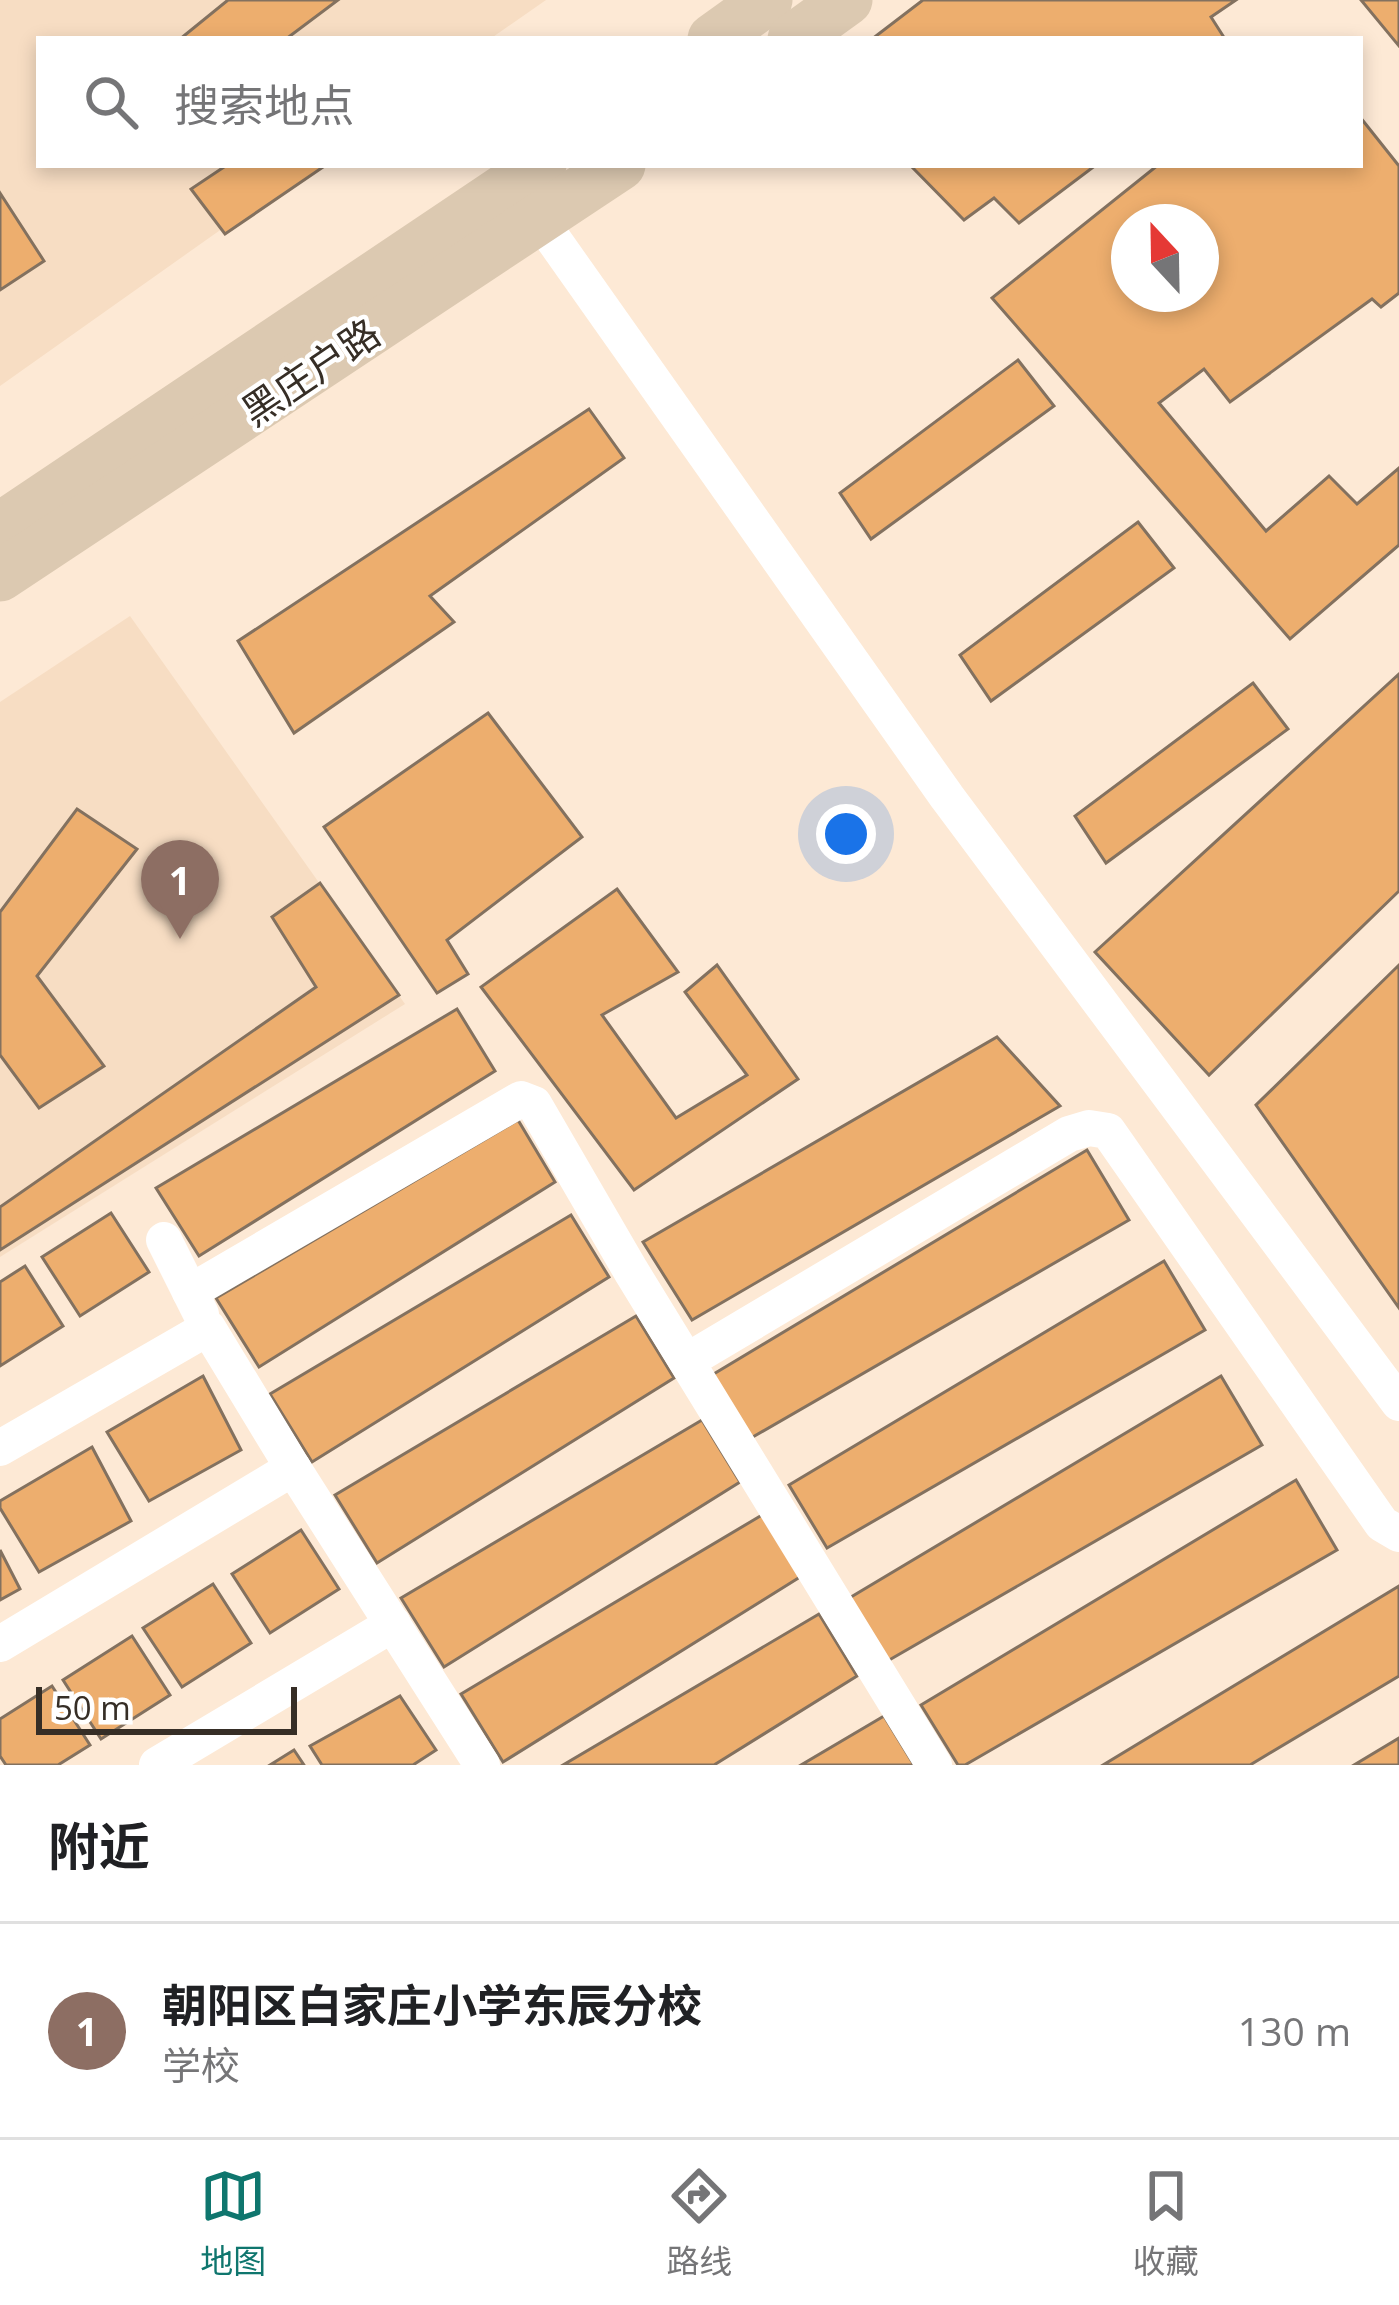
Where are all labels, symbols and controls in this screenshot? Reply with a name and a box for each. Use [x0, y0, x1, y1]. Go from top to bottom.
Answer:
search box [36, 36, 1363, 168]
icon: search [78, 69, 144, 135]
text: 搜索地点 [174, 74, 354, 135]
north arrow [1111, 204, 1219, 312]
street label: 黑庄户路 [231, 305, 389, 437]
your location [816, 804, 876, 864]
pin: 1 [141, 840, 219, 939]
scale bar [36, 1681, 297, 1734]
text: 50 m [54, 1685, 131, 1730]
text: 附近 [48, 1810, 150, 1880]
text: 朝阳区白家庄小学东辰分校 [162, 1974, 702, 2035]
text: 1 [76, 2004, 98, 2057]
text: 130 m [1238, 2004, 1351, 2057]
text: 学校 [162, 2038, 240, 2091]
tab: 地图 [200, 2163, 266, 2283]
tab: 路线 [666, 2163, 732, 2283]
tab: 收藏 [1133, 2163, 1199, 2283]

